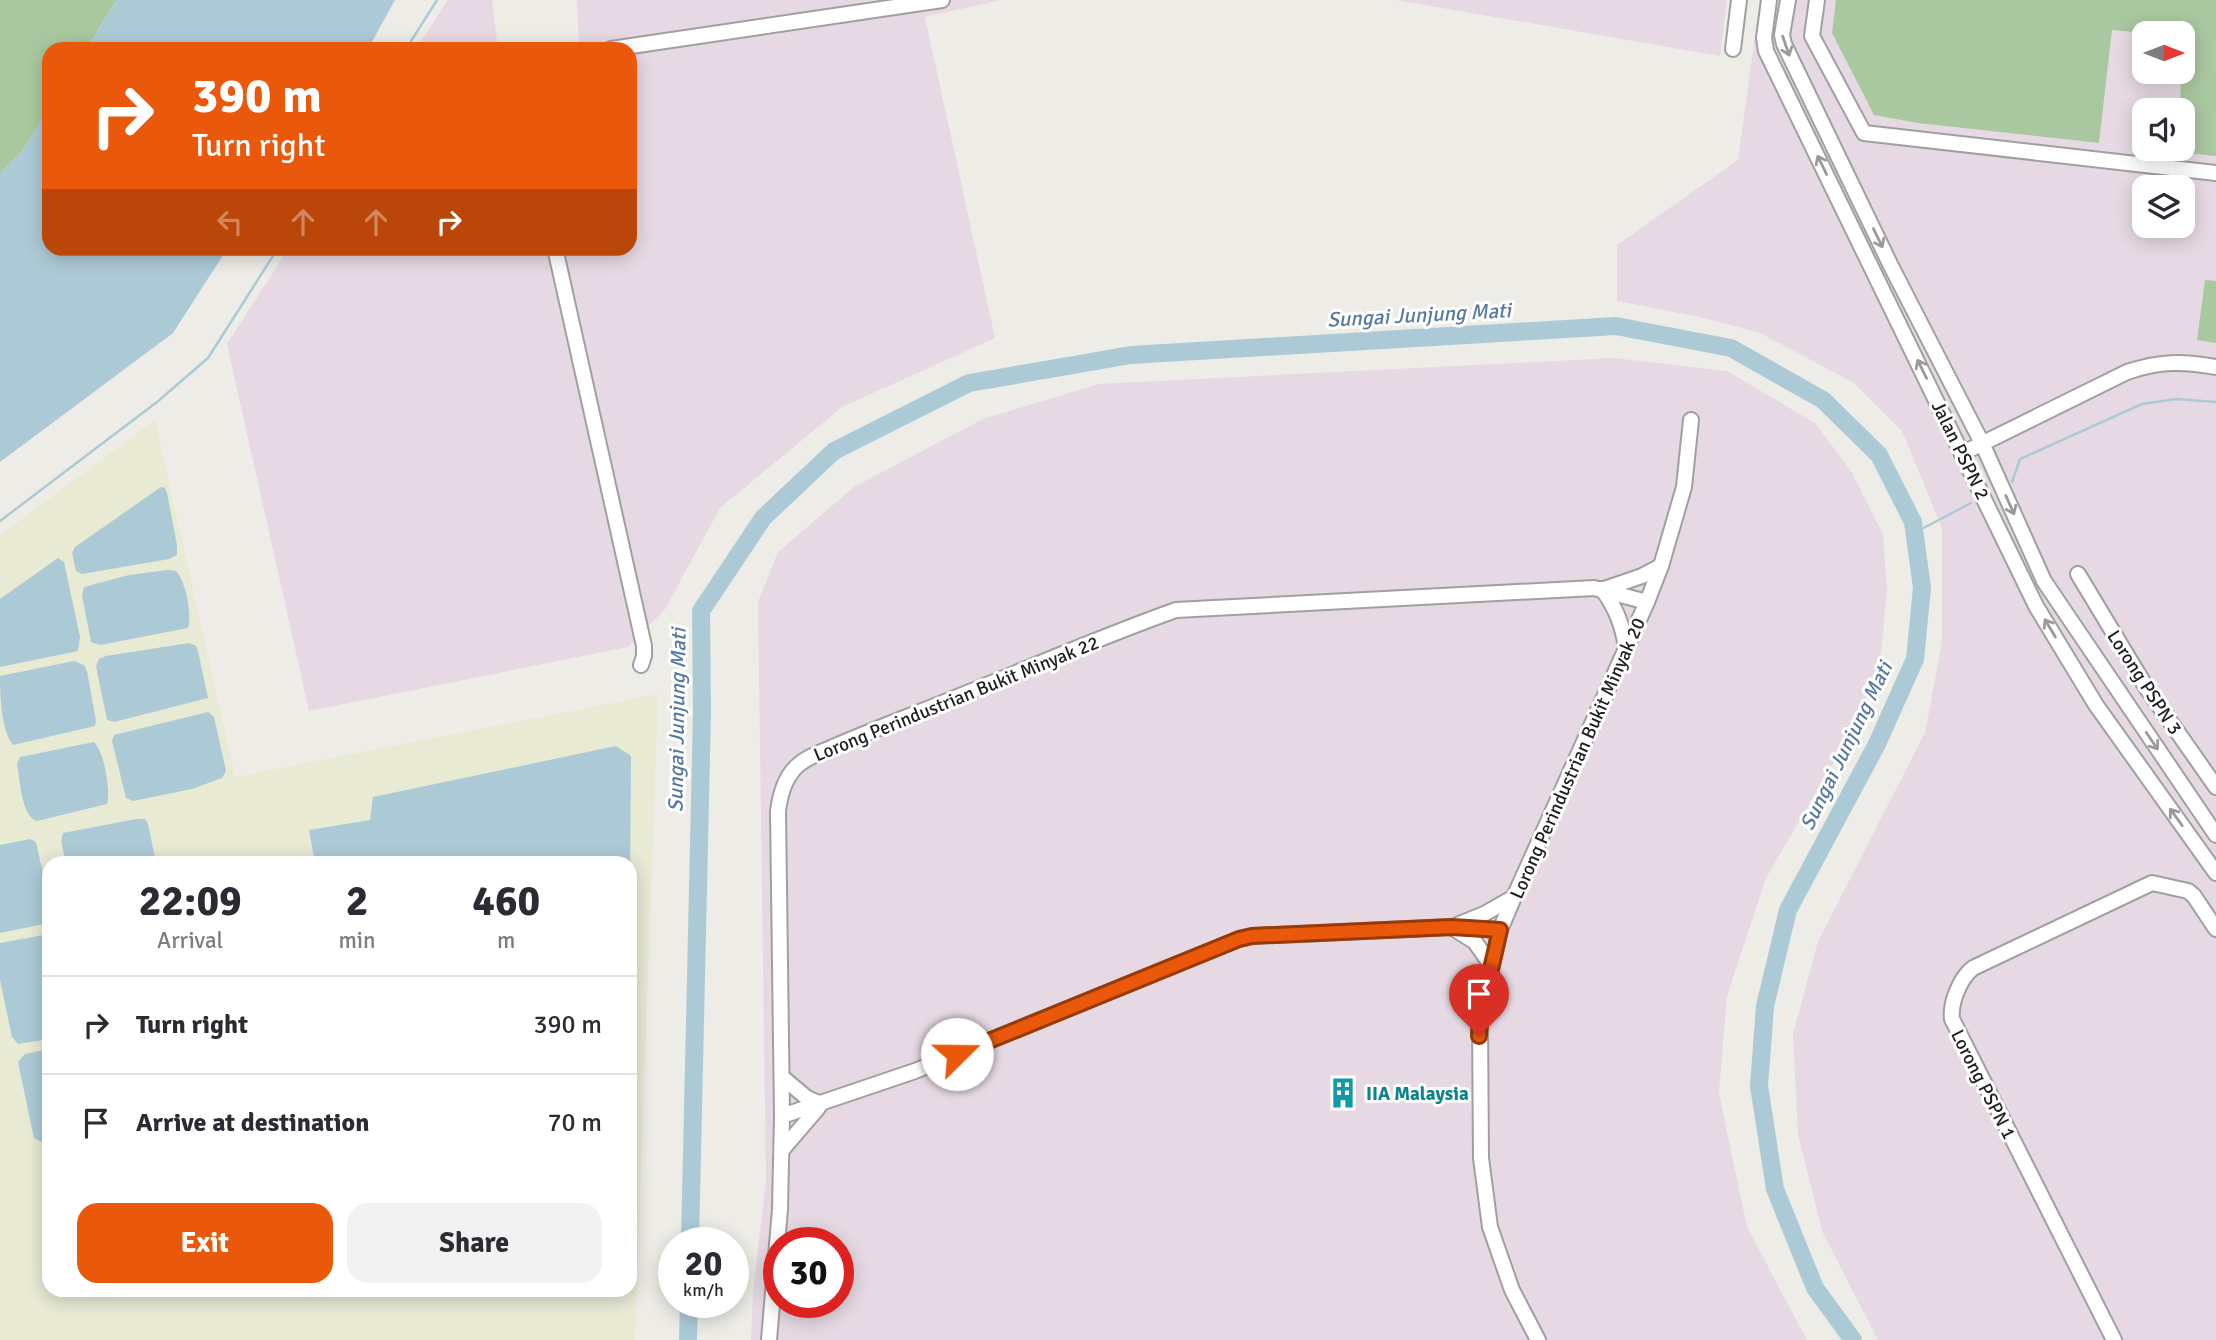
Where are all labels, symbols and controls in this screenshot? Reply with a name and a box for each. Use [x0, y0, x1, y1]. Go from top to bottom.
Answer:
north arrow [2132, 21, 2194, 84]
map controls [2132, 21, 2195, 238]
one-way arrow [1781, 34, 1794, 56]
text: 390 m [192, 66, 322, 126]
icon: right [77, 70, 168, 161]
button: sound [2132, 98, 2195, 161]
text: Turn right [192, 126, 325, 165]
one-way arrow [1815, 155, 1828, 176]
button: layers [2132, 175, 2195, 238]
icon: left [211, 203, 249, 241]
icon: ahead [284, 203, 322, 241]
icon: ahead [357, 203, 395, 241]
icon: right [430, 203, 468, 241]
one-way arrow [1872, 227, 1885, 248]
water label: Sungai Junjung Mati [1326, 297, 1514, 333]
one-way arrow [1914, 359, 1928, 380]
street label: Jalan PSPN 2 [1926, 397, 1994, 504]
one-way arrow [2004, 494, 2017, 515]
street label: Lorong Perindustrian Bukit Minyak 20 [1505, 614, 1651, 903]
one-way arrow [2042, 619, 2056, 639]
water label: Sungai Junjung Mati [662, 625, 692, 812]
street label: Lorong PSPN 3 [2101, 626, 2187, 739]
street label: Lorong Perindustrian Bukit Minyak 22 [810, 631, 1102, 767]
water label: Sungai Junjung Mati [1794, 655, 1899, 834]
one-way arrow [2145, 731, 2159, 751]
one-way arrow [2169, 808, 2183, 827]
text: 22:09 [139, 876, 242, 927]
text: 2 [346, 876, 368, 927]
text: 460 [472, 876, 540, 927]
text: Arrival [157, 926, 223, 955]
text: min [338, 926, 376, 955]
text: m [497, 926, 515, 955]
pin [1449, 964, 1509, 1036]
icon: arrive [1460, 975, 1498, 1013]
icon: right [77, 1006, 115, 1044]
text: Turn right [136, 1009, 248, 1041]
text: 390 m [533, 1009, 602, 1041]
position arrow [920, 1017, 994, 1091]
street label: Lorong PSPN 1 [1945, 1026, 2021, 1143]
building icon: IIA Malaysia [1326, 1076, 1360, 1110]
place label: IIA Malaysia [1366, 1082, 1469, 1106]
icon: arrive [77, 1104, 115, 1142]
text: Arrive at destination [136, 1107, 369, 1139]
text: 70 m [547, 1107, 602, 1139]
button: Exit [77, 1203, 333, 1283]
button: Share [347, 1203, 602, 1283]
speed limit sign: 30 [763, 1227, 854, 1318]
text: 20 [685, 1242, 722, 1285]
text: km/h [683, 1279, 724, 1301]

